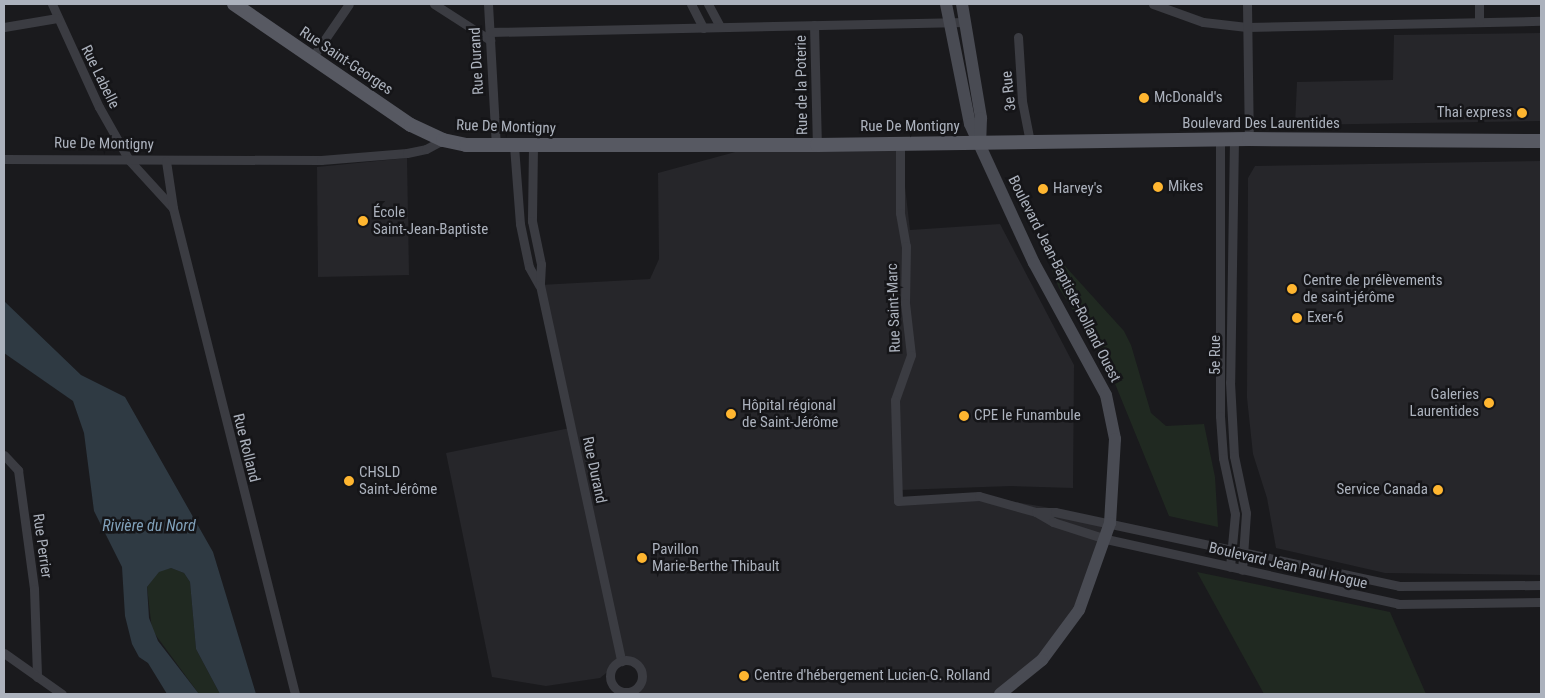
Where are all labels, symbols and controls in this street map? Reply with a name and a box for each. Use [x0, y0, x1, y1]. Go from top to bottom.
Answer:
street label: Rue Saint-Georges [296, 23, 396, 99]
street label: Rue Durand [466, 27, 488, 95]
street label: Rue de la Poterie [792, 35, 812, 135]
street label: Rue Labelle [77, 42, 123, 112]
street label: 3e Rue [998, 70, 1020, 112]
place label: McDonald's [1154, 89, 1223, 107]
marker: McDonald's [1138, 92, 1150, 104]
place label: Thai express [1437, 104, 1512, 122]
marker: Thai express [1516, 107, 1528, 119]
street label: Boulevard Des Laurentides [1182, 115, 1340, 133]
street label: Rue De Montigny [456, 116, 556, 138]
street label: Rue De Montigny [860, 118, 960, 136]
street label: Rue De Montigny [54, 134, 154, 154]
street label: Boulevard Jean-Baptiste-Rolland Ouest [1004, 173, 1124, 385]
place label: Mikes [1168, 178, 1203, 196]
place label: Harvey's [1053, 180, 1103, 198]
marker: Mikes [1152, 181, 1164, 193]
marker: Harvey's [1037, 183, 1049, 195]
place label: École Saint-Jean-Baptiste [373, 203, 488, 238]
marker: École Saint-Jean-Baptiste [357, 215, 369, 227]
street label: Rue Saint-Marc [883, 263, 905, 353]
place label: Centre de prélèvements de saint-jérôme [1303, 271, 1443, 306]
marker: Centre de prélèvements de saint-jérôme [1285, 282, 1299, 296]
place label: Exer-6 [1307, 309, 1344, 327]
marker: Exer-6 [1291, 312, 1303, 324]
street label: 5e Rue [1207, 335, 1225, 375]
place label: Galeries Laurentides [1410, 385, 1479, 420]
place label: Hôpital régional de Saint-Jérôme [742, 396, 838, 431]
marker: Galeries Laurentides [1483, 397, 1495, 409]
marker: Hôpital régional de Saint-Jérôme [724, 407, 738, 421]
place label: CPE le Funambule [974, 407, 1081, 425]
marker: CPE le Funambule [958, 410, 970, 422]
street label: Rue Rolland [229, 412, 263, 484]
street label: Rue Durand [578, 435, 610, 505]
place label: CHSLD Saint-Jérôme [359, 463, 437, 498]
marker: CHSLD Saint-Jérôme [343, 475, 355, 487]
place label: Service Canada [1336, 481, 1428, 499]
marker: Service Canada [1432, 484, 1444, 496]
street label: Rue Perrier [29, 513, 55, 579]
water label: Rivière du Nord [102, 516, 196, 536]
street label: Boulevard Jean Paul Hogue [1207, 539, 1369, 593]
place label: Pavillon Marie-Berthe Thibault [652, 540, 780, 575]
marker: Pavillon Marie-Berthe Thibault [636, 552, 648, 564]
place label: Centre d'hébergement Lucien-G. Rolland [754, 667, 990, 685]
marker: Centre d'hébergement Lucien-G. Rolland [738, 670, 750, 682]

